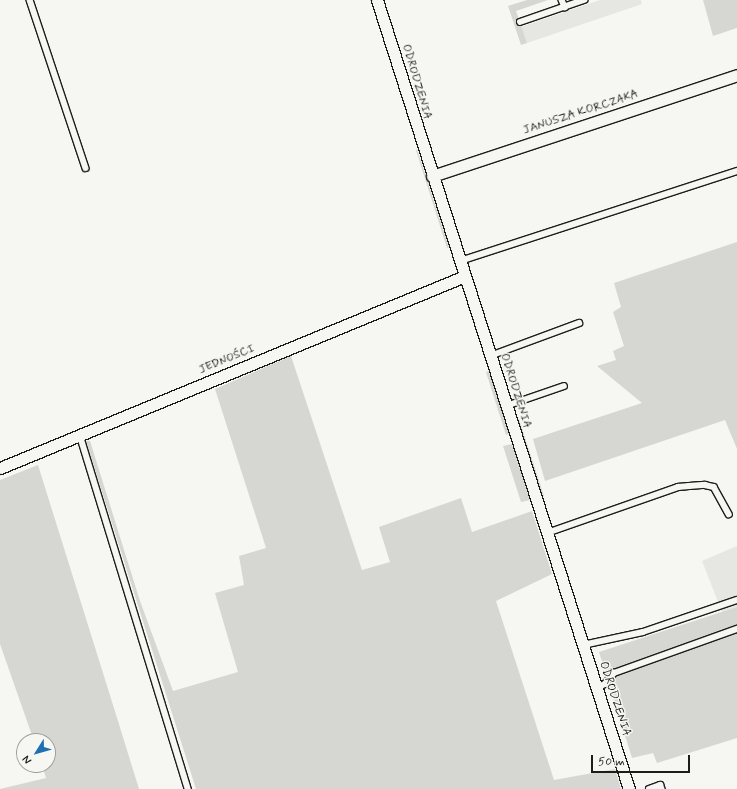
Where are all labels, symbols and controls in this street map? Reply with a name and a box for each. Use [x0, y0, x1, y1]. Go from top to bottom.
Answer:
street label: ODRODZENIA [398, 43, 434, 121]
street label: JANUSZA KORCZAKA [521, 87, 641, 139]
street label: JEDNOŚCI [197, 342, 257, 378]
street label: ODRODZENIA [496, 352, 534, 430]
street label: ODRODZENIA [595, 660, 633, 738]
north arrow [16, 733, 56, 773]
scale bar [593, 747, 692, 773]
text: N [19, 752, 35, 767]
text: 50 m [598, 754, 625, 770]

